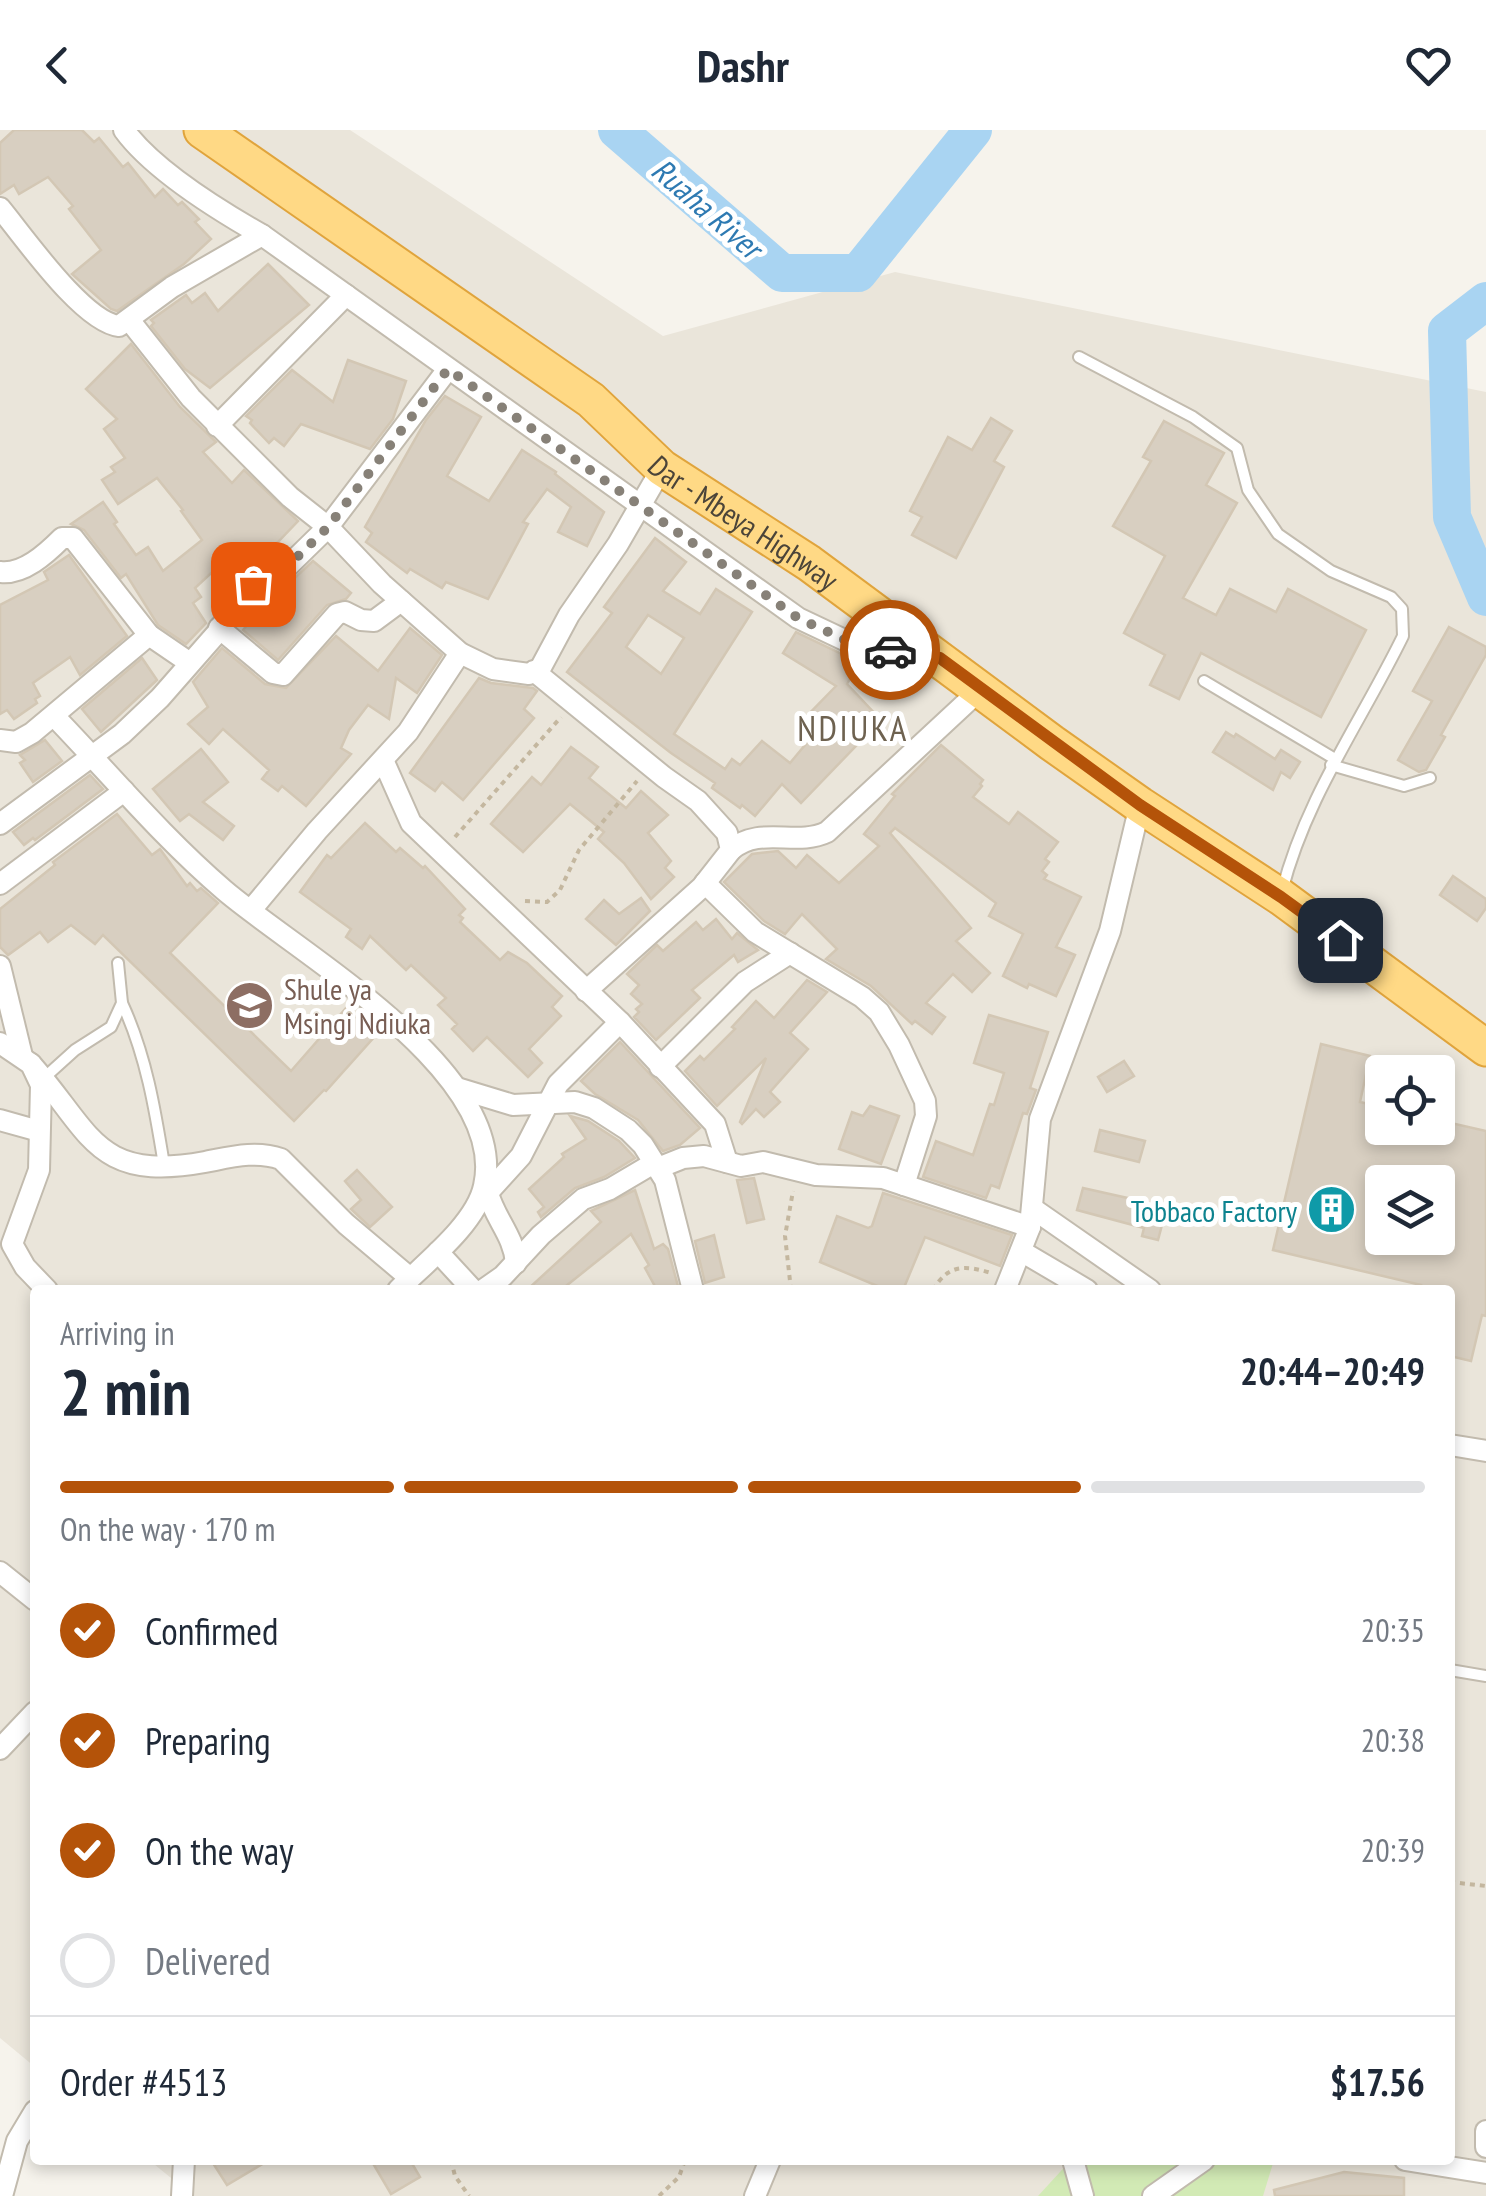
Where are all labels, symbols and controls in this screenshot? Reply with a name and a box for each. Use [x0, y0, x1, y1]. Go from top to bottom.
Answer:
text: Dashr [697, 36, 789, 94]
icon: back [30, 38, 85, 93]
icon: heart [1401, 38, 1456, 93]
water label: Ruaha River [643, 149, 774, 270]
street label: Dar - Mbeya Highway [640, 446, 847, 598]
pin [211, 542, 296, 627]
icon: bag [226, 557, 281, 612]
courier [840, 600, 940, 700]
icon: car [863, 623, 918, 678]
district label: NDIUKA [797, 705, 909, 751]
pin [1298, 898, 1383, 983]
icon: home [1313, 913, 1368, 968]
place label: Shule ya Msingi Ndiuka [284, 969, 431, 1042]
school or university icon: Shule ya Msingi Ndiuka [223, 979, 275, 1031]
map controls [1365, 1055, 1455, 1255]
button: locate [1365, 1055, 1455, 1145]
button: layers [1365, 1165, 1455, 1255]
building icon: Tobbaco Factory [1306, 1184, 1358, 1236]
place label: Tobbaco Factory [1131, 1191, 1298, 1230]
text: Arriving in [60, 1312, 175, 1354]
text: 20:44–20:49 [1240, 1346, 1425, 1395]
text: 2 min [60, 1349, 191, 1433]
text: On the way · 170 m [60, 1508, 275, 1550]
icon: check [60, 1603, 115, 1658]
text: Confirmed [145, 1606, 278, 1655]
text: 20:35 [1361, 1609, 1425, 1651]
icon: check [60, 1713, 115, 1768]
text: Preparing [145, 1716, 271, 1765]
text: 20:38 [1361, 1719, 1425, 1761]
icon: check [60, 1823, 115, 1878]
text: On the way [145, 1826, 293, 1875]
text: 20:39 [1361, 1829, 1425, 1871]
text: Delivered [145, 1936, 271, 1985]
text: Order #4513 [60, 2057, 227, 2106]
text: $17.56 [1330, 2057, 1425, 2106]

